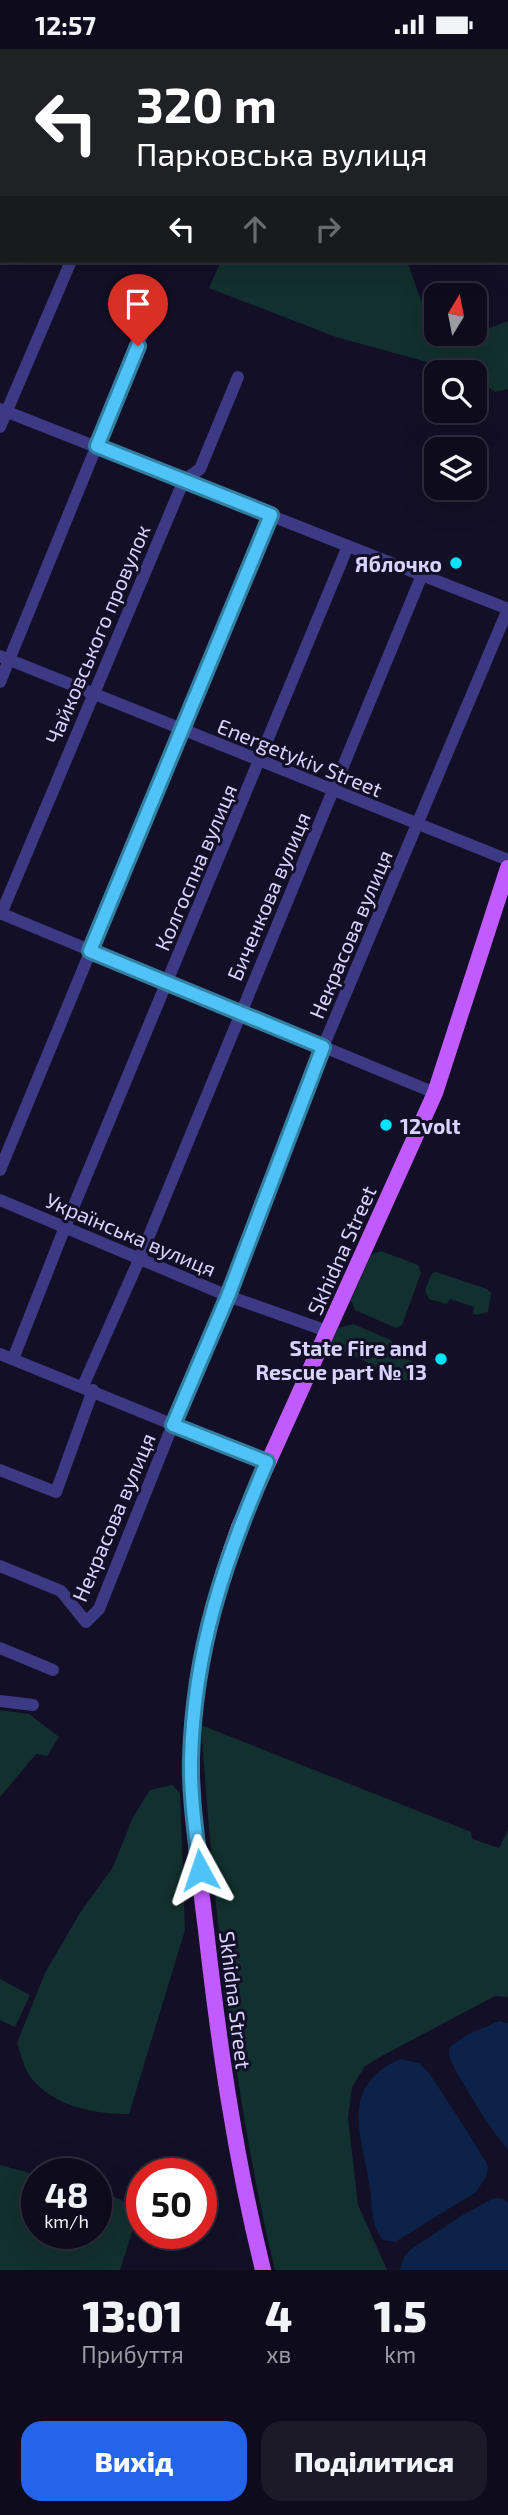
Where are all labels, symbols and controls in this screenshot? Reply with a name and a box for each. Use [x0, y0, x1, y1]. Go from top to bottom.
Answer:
text: 12:57 [35, 9, 96, 40]
text: 320 m [136, 74, 277, 133]
icon: left [21, 77, 112, 168]
text: Парковська вулиця [136, 134, 428, 172]
icon: left [163, 210, 201, 248]
icon: ahead [236, 210, 274, 248]
icon: right [309, 210, 347, 248]
pin [108, 274, 168, 346]
north arrow [424, 283, 486, 347]
map controls [424, 283, 487, 500]
icon: arrive [119, 285, 157, 323]
button: search [424, 360, 487, 423]
button: layers [424, 437, 487, 500]
street label: Чайковського провулок [39, 521, 155, 748]
place label: Яблочко [355, 551, 442, 576]
marker: Яблочко [448, 555, 464, 571]
street label: Energetykiv Street [214, 713, 386, 801]
street label: Колгоспна вулиця [149, 780, 242, 954]
street label: Биченкова вулиця [221, 808, 316, 984]
street label: Некрасова вулиця [303, 846, 398, 1022]
place label: 12volt [400, 1113, 461, 1138]
marker: 12volt [378, 1117, 394, 1133]
street label: Skhidna Street [301, 1182, 381, 1318]
street label: Українська вулиця [42, 1187, 220, 1282]
place label: State Fire and Rescue part № 13 [256, 1335, 427, 1384]
marker: State Fire and Rescue part № 13 [433, 1351, 449, 1367]
street label: Некрасова вулиця [66, 1429, 161, 1605]
position arrow [163, 1833, 237, 1907]
street label: Skhidna Street [215, 1930, 257, 2070]
speed limit sign: 50 [126, 2158, 217, 2249]
text: 48 [44, 2173, 89, 2215]
text: km/h [44, 2210, 89, 2232]
text: 13:01 [82, 2290, 183, 2340]
text: 4 [265, 2290, 292, 2340]
text: 1.5 [374, 2290, 427, 2340]
text: Прибуття [81, 2340, 184, 2368]
text: хв [266, 2340, 291, 2368]
text: km [384, 2340, 416, 2368]
button: Вихід [21, 2421, 247, 2501]
button: Поділитися [261, 2421, 487, 2501]

